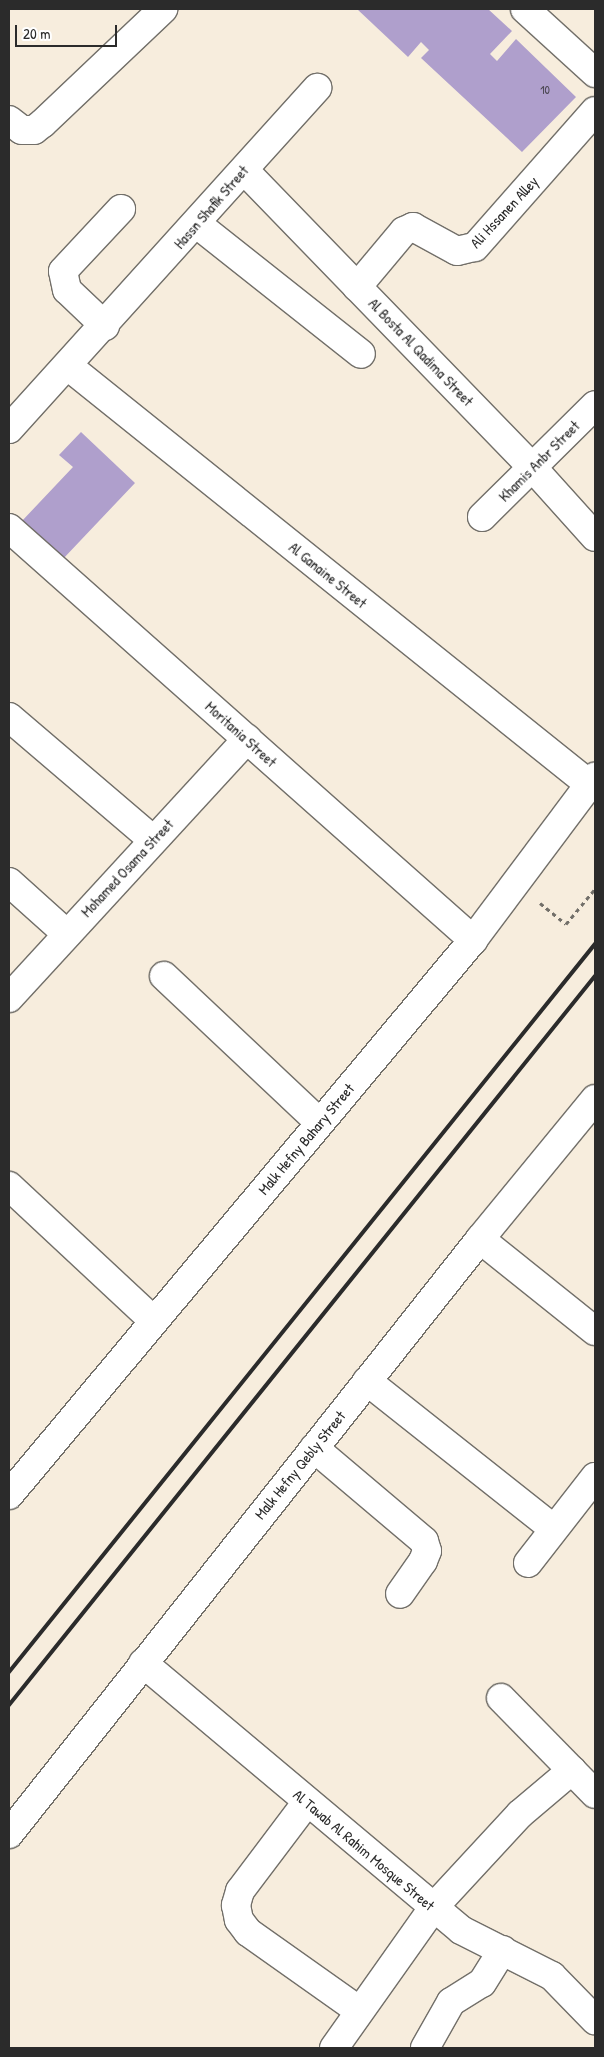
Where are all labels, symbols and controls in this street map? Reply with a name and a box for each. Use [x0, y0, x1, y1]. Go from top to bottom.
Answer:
scale bar [18, 15, 120, 47]
text: 20 m [23, 23, 50, 44]
house number: 10 [540, 83, 550, 97]
street label: Hassn Shafik Street [170, 162, 252, 252]
street label: Ali Hssanen Alley [466, 172, 542, 252]
street label: Al Bosta Al Qadima Street [365, 294, 477, 410]
street label: Khamis Anbr Street [495, 417, 583, 505]
street label: Al Ganaine Street [285, 538, 371, 612]
street label: Moritania Street [202, 697, 280, 771]
street label: Mohamed Osama Street [77, 815, 177, 921]
street label: Malk Hefny Bahary Street [254, 1080, 358, 1198]
street label: Malk Hefny Qebly Street [251, 1407, 349, 1523]
street label: Al Tawab Al Rahim Mosque Street [290, 1786, 438, 1914]

